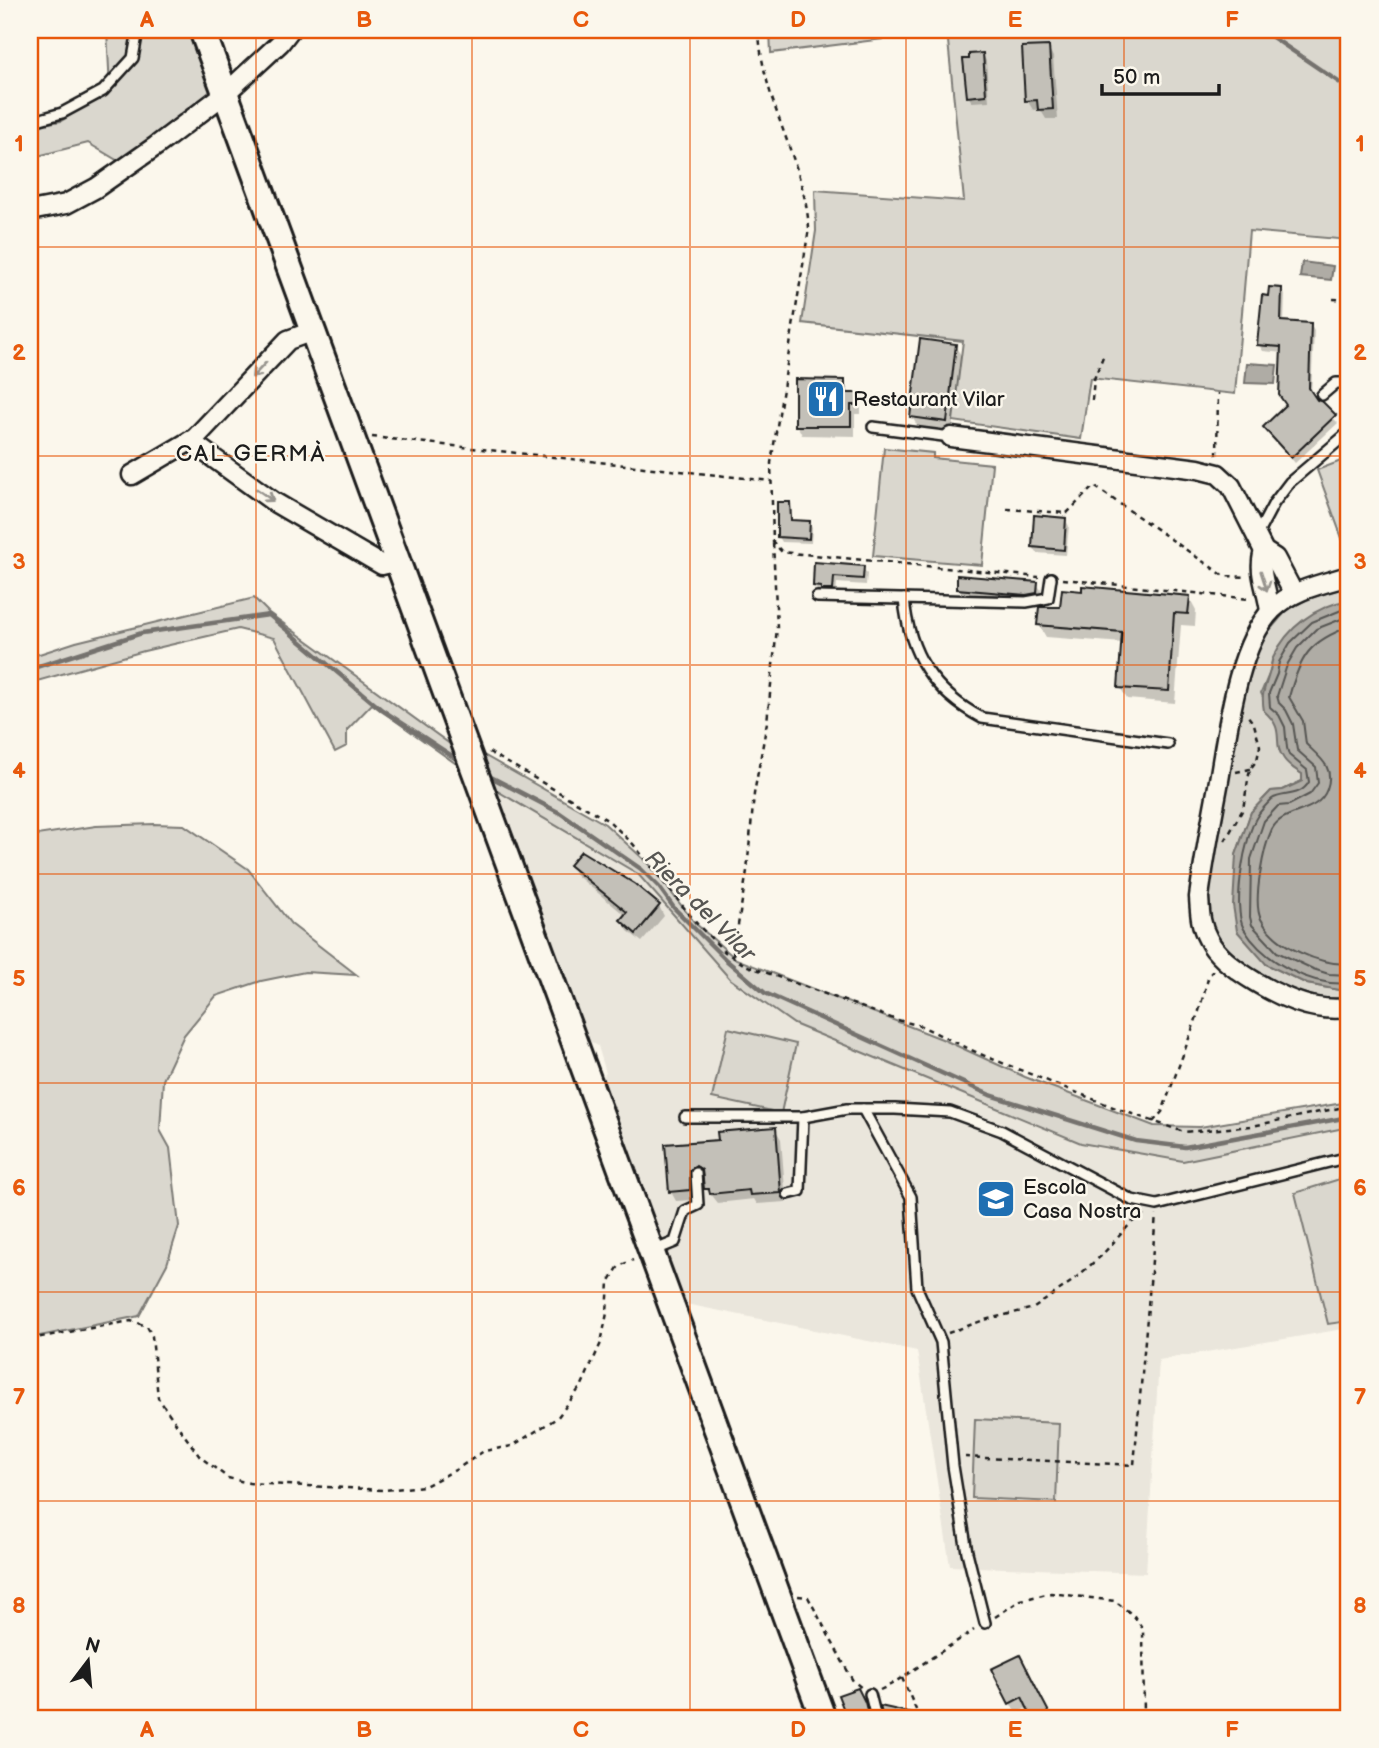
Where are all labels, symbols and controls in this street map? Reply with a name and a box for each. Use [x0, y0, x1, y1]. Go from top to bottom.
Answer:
text: A [139, 6, 155, 34]
text: B [356, 6, 372, 34]
text: C [573, 6, 589, 34]
text: D [790, 6, 806, 34]
text: E [1008, 6, 1023, 34]
text: F [1225, 6, 1239, 34]
scale bar [1102, 52, 1220, 96]
text: 50 m [1113, 65, 1160, 90]
text: 1 [14, 130, 24, 158]
text: 1 [1355, 130, 1365, 158]
text: 2 [12, 339, 26, 367]
text: 2 [1353, 339, 1367, 367]
one-way arrow [251, 361, 268, 378]
restaurant icon: Restaurant Vilar [805, 378, 847, 420]
place label: Restaurant Vilar [853, 387, 1005, 412]
district label: CAL GERMÀ [176, 440, 326, 468]
one-way arrow [255, 488, 274, 503]
text: 3 [12, 548, 26, 576]
text: 3 [1353, 548, 1367, 576]
one-way arrow [1259, 570, 1271, 592]
text: 4 [12, 757, 26, 785]
text: 4 [1353, 757, 1367, 785]
water label: Riera del Vilar [639, 845, 762, 968]
text: 5 [12, 965, 26, 993]
text: 5 [1353, 965, 1367, 993]
text: 6 [12, 1174, 26, 1202]
text: 6 [1353, 1174, 1367, 1202]
place label: Escola Casa Nostra [1023, 1175, 1141, 1224]
school or university icon: Escola Casa Nostra [975, 1178, 1017, 1220]
text: 7 [13, 1383, 26, 1411]
text: 7 [1354, 1383, 1367, 1411]
text: 8 [12, 1592, 26, 1620]
text: 8 [1353, 1592, 1367, 1620]
north arrow [52, 1626, 122, 1696]
text: N [82, 1633, 102, 1659]
text: A [139, 1716, 155, 1744]
text: B [356, 1716, 372, 1744]
text: C [573, 1716, 589, 1744]
text: D [790, 1716, 806, 1744]
text: E [1008, 1716, 1023, 1744]
text: F [1225, 1716, 1239, 1744]

